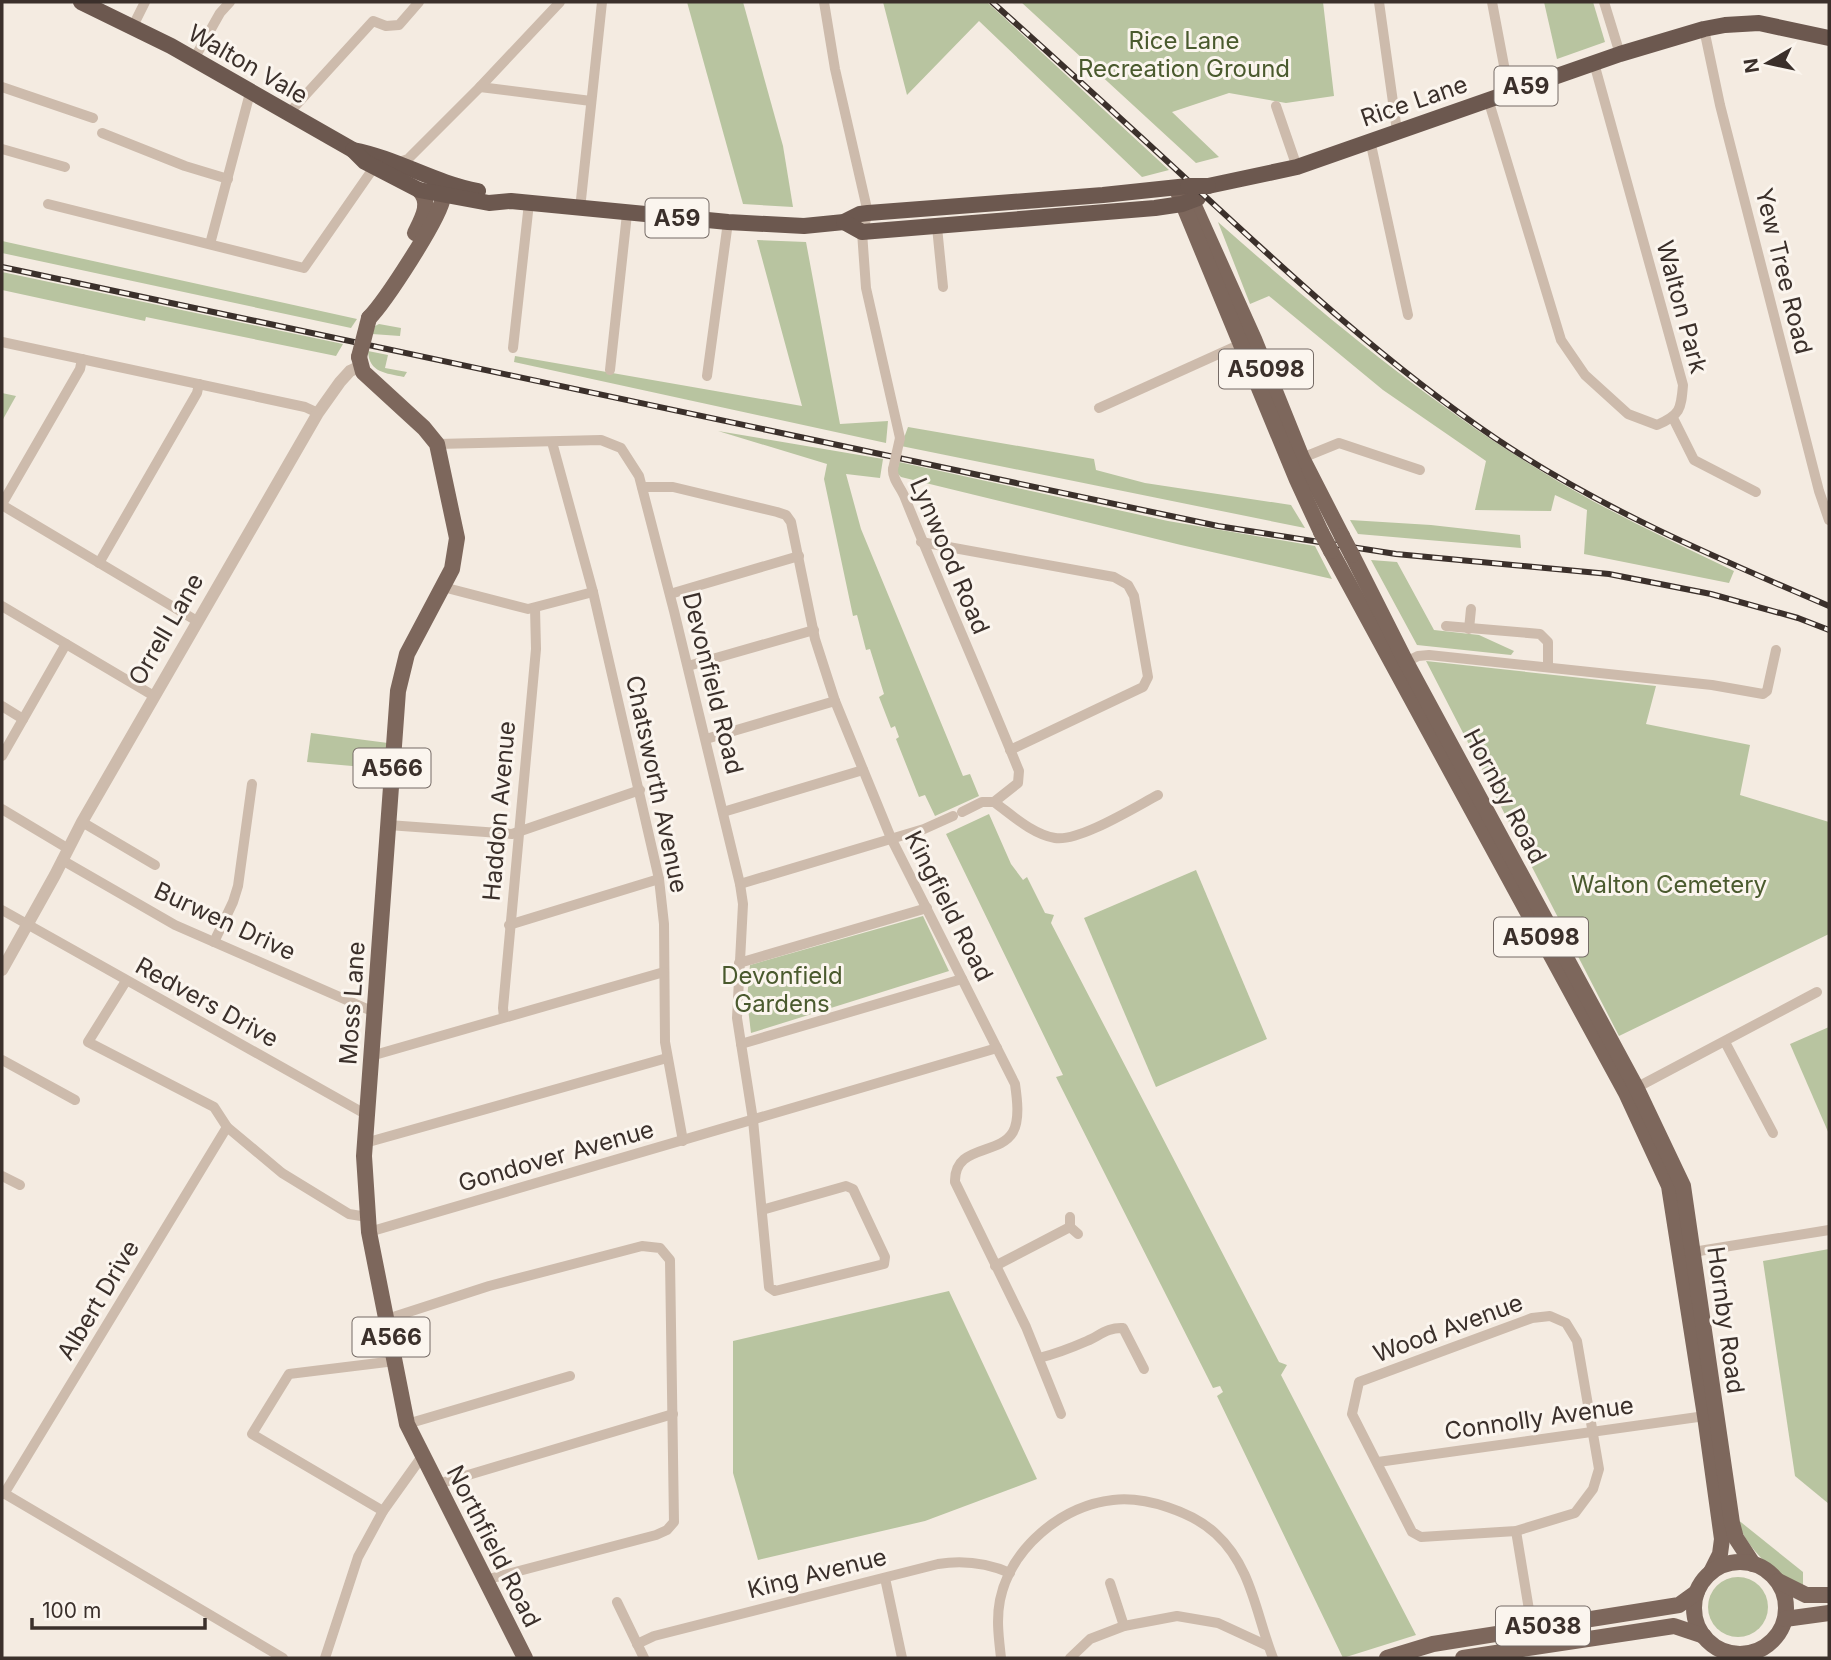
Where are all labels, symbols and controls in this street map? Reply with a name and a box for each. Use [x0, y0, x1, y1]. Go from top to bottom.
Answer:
street label: Walton Vale [183, 18, 313, 110]
park label: Rice Lane Recreation Ground [1078, 26, 1290, 83]
north arrow [1733, 28, 1803, 98]
text: N [1739, 57, 1764, 75]
road number: A59 [1494, 66, 1558, 106]
street label: Rice Lane [1357, 69, 1471, 133]
street label: Yew Tree Road [1749, 185, 1819, 357]
road number: A59 [646, 198, 708, 238]
street label: Walton Park [1650, 237, 1714, 377]
road number: A5098 [1219, 350, 1313, 388]
street label: Lynwood Road [904, 474, 996, 638]
street label: Orrell Lane [122, 568, 210, 690]
street label: Devonfield Road [676, 589, 750, 777]
street label: Chatsworth Avenue [620, 673, 694, 895]
street label: Haddon Avenue [477, 720, 521, 902]
street label: Hornby Road [1457, 724, 1553, 868]
road number: A566 [354, 748, 430, 788]
street label: Kingfield Road [899, 826, 999, 986]
park label: Walton Cemetery [1571, 870, 1767, 899]
street label: Burwen Drive [150, 876, 300, 966]
road number: A5098 [1494, 918, 1588, 956]
street label: Moss Lane [333, 940, 371, 1066]
street label: Redvers Drive [130, 951, 284, 1053]
park label: Devonfield Gardens [721, 961, 843, 1018]
street label: Gondover Avenue [455, 1114, 657, 1198]
street label: Albert Drive [51, 1235, 145, 1365]
street label: Hornby Road [1701, 1245, 1751, 1395]
street label: Wood Avenue [1369, 1288, 1527, 1368]
road number: A566 [352, 1318, 430, 1356]
street label: Connolly Avenue [1442, 1390, 1636, 1446]
street label: Northfield Road [441, 1460, 547, 1632]
street label: King Avenue [744, 1542, 890, 1604]
scale bar [32, 1586, 205, 1630]
text: 100 m [42, 1598, 101, 1623]
road number: A5038 [1496, 1606, 1590, 1646]

